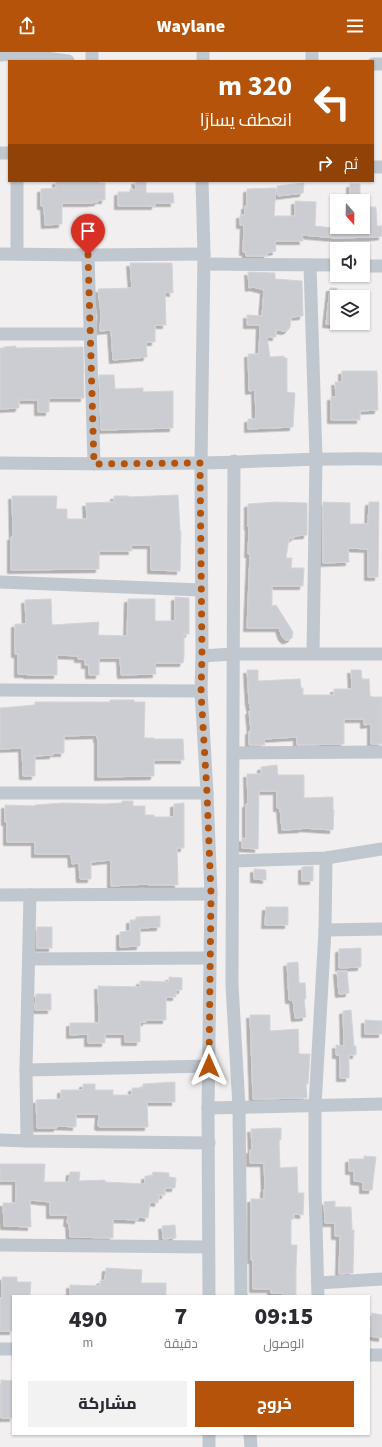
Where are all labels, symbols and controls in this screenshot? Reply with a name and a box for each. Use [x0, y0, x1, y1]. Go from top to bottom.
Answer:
text: Waylane [157, 14, 225, 39]
icon: share [16, 15, 38, 37]
icon: menu [344, 15, 366, 37]
text: 320 m [218, 66, 292, 106]
icon: left [306, 76, 358, 128]
text: انعطف يسارًا [200, 108, 292, 133]
icon: right [314, 152, 336, 174]
text: ثم [344, 154, 358, 175]
north arrow [330, 194, 370, 234]
map controls [330, 194, 370, 330]
pin [71, 214, 105, 255]
icon: arrive [77, 220, 99, 242]
button: sound [330, 242, 370, 282]
button: layers [330, 290, 370, 330]
position arrow [188, 1045, 230, 1087]
text: 7 [174, 1299, 187, 1334]
text: 09:15 [255, 1299, 313, 1334]
text: 490 [69, 1302, 107, 1337]
text: m [83, 1334, 93, 1352]
text: دقيقة [164, 1335, 198, 1353]
text: الوصول [263, 1335, 305, 1353]
button: مشاركة [28, 1381, 187, 1427]
button: خروج [195, 1381, 354, 1427]

